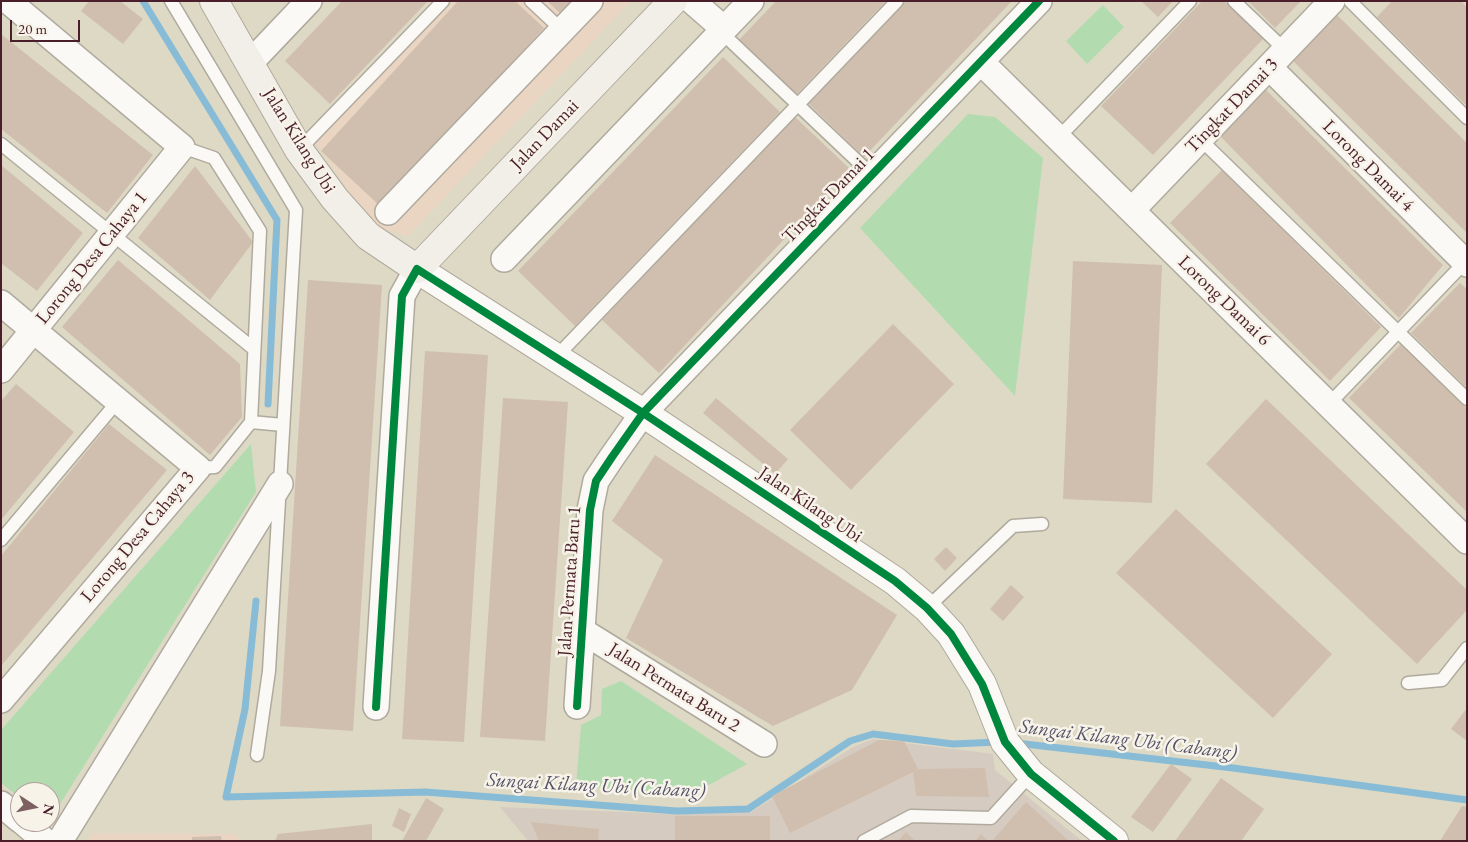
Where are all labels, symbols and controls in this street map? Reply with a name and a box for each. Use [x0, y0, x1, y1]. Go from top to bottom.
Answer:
scale bar [12, 10, 82, 42]
text: 20 m [18, 19, 47, 38]
street label: Tingkat Damai 3 [1181, 54, 1283, 158]
street label: Jalan Kilang Ubi [257, 84, 341, 198]
street label: Jalan Damai [506, 95, 584, 175]
street label: Lorong Damai 4 [1317, 115, 1419, 217]
street label: Tingkat Damai 1 [778, 144, 880, 248]
street label: Lorong Desa Cahaya 1 [31, 187, 153, 329]
street label: Lorong Damai 6 [1173, 251, 1275, 351]
street label: Jalan Kilang Ubi [754, 462, 866, 548]
street label: Lorong Desa Cahaya 3 [76, 467, 200, 607]
street label: Jalan Permata Baru 1 [553, 505, 587, 657]
street label: Jalan Permata Baru 2 [604, 638, 744, 738]
water label: Sungai Kilang Ubi (Cabang) [1018, 715, 1238, 765]
water label: Sungai Kilang Ubi (Cabang) [486, 768, 706, 804]
north arrow [10, 782, 60, 832]
text: N [39, 802, 59, 817]

